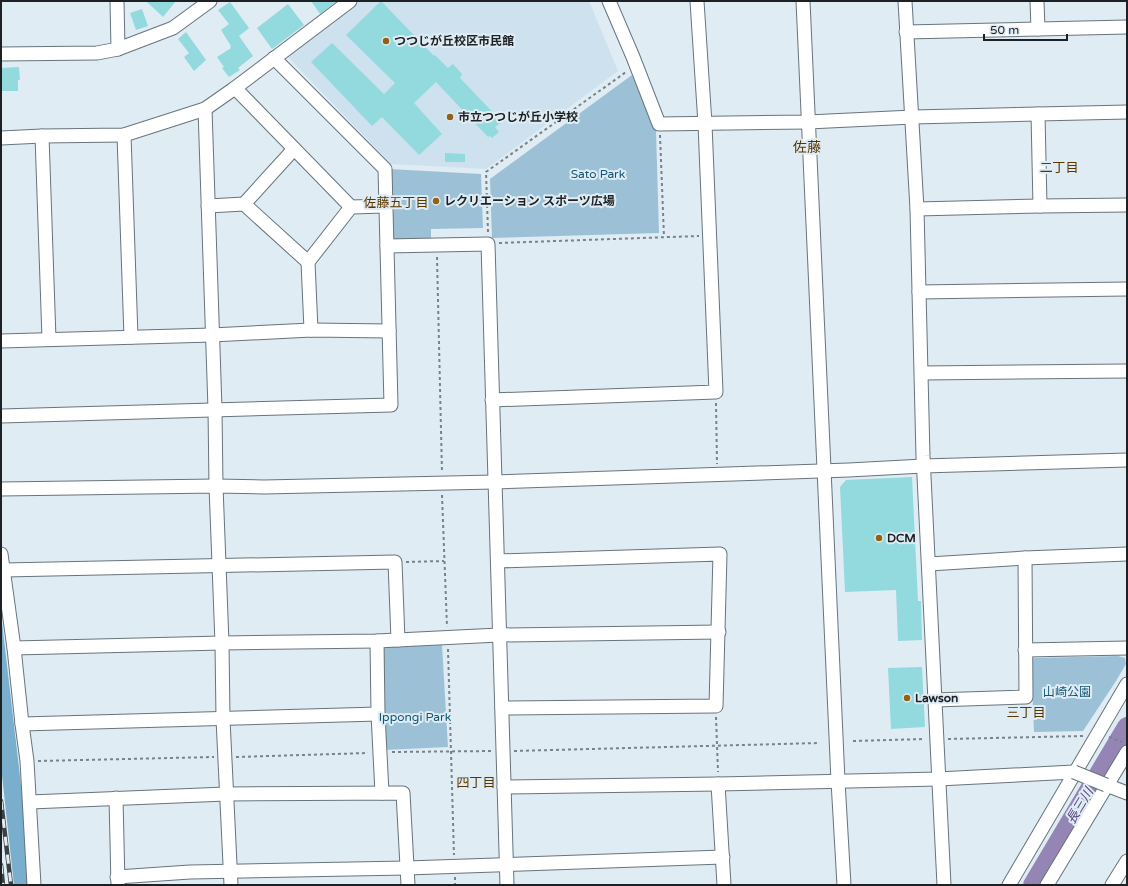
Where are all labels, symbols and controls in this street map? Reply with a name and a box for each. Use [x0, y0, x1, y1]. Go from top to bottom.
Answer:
scale bar [984, 16, 1067, 42]
text: 50 m [990, 23, 1019, 37]
place label: つつじが丘校区市民館 [394, 34, 514, 48]
marker: つつじが丘校区市民館 [381, 36, 391, 46]
place label: 市立つつじが丘小学校 [458, 110, 578, 124]
marker: 市立つつじが丘小学校 [445, 112, 455, 122]
district label: 佐藤 [793, 139, 821, 156]
district label: 二丁目 [1039, 160, 1079, 176]
park label: Sato Park [571, 167, 626, 181]
place label: レクリエーション スポーツ広場 [444, 194, 615, 208]
district label: 佐藤五丁目 [363, 195, 429, 211]
marker: レクリエーション スポーツ広場 [431, 196, 441, 206]
place label: DCM [887, 531, 916, 545]
marker: DCM [874, 533, 884, 543]
park label: 山崎公園 [1043, 685, 1091, 699]
place label: Lawson [915, 691, 958, 705]
marker: Lawson [902, 693, 912, 703]
district label: 三丁目 [1006, 705, 1046, 721]
park label: Ippongi Park [379, 710, 452, 724]
district label: 四丁目 [456, 775, 496, 791]
water label: 長三川 [1063, 783, 1098, 827]

